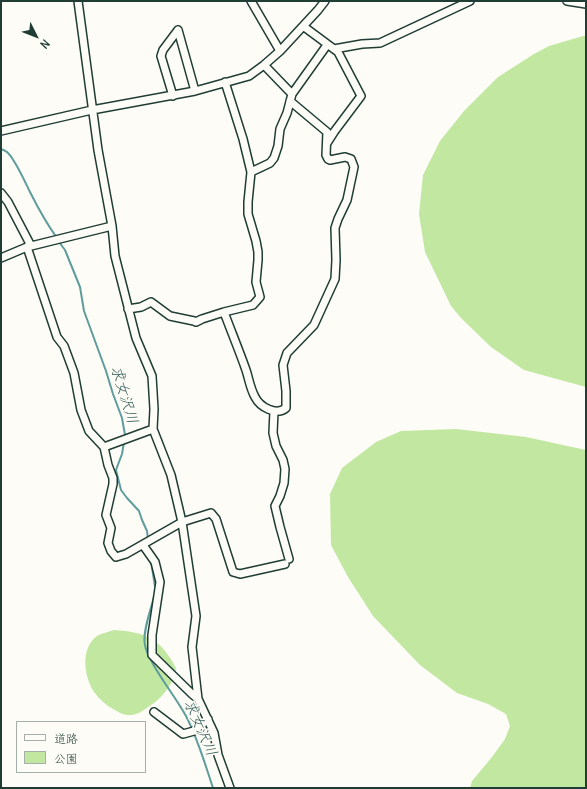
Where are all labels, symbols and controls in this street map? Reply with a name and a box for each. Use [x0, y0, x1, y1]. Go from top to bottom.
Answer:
north arrow [16, 16, 56, 56]
text: N [37, 37, 53, 52]
water label: 求女沢川 [107, 364, 141, 426]
water label: 求女沢川 [180, 697, 220, 759]
legend [16, 721, 146, 773]
text: 道路 [54, 731, 78, 746]
text: 公園 [54, 751, 78, 766]

